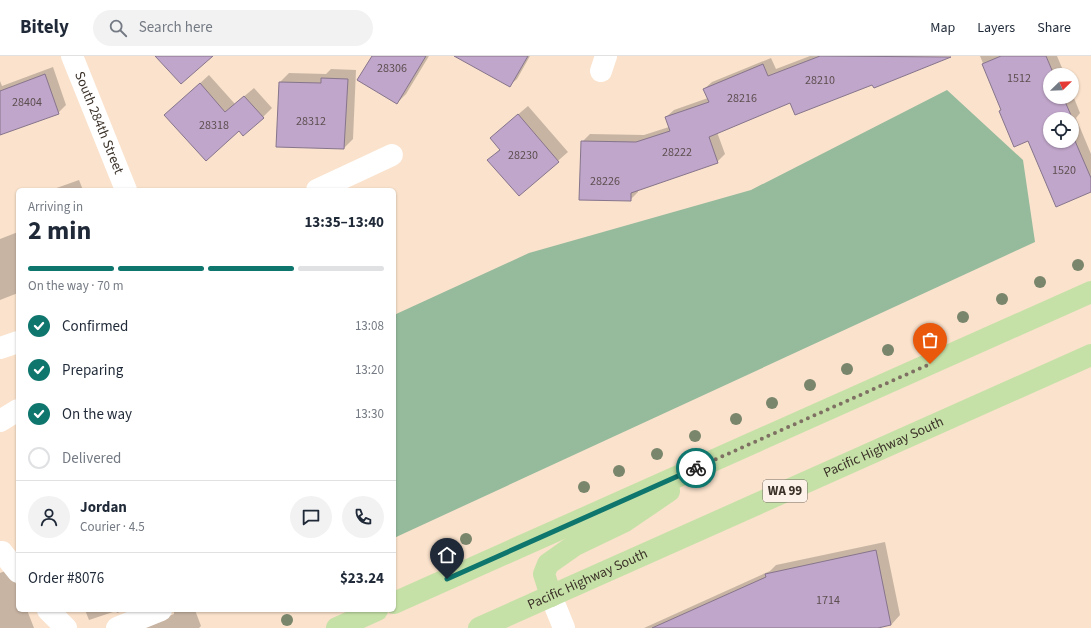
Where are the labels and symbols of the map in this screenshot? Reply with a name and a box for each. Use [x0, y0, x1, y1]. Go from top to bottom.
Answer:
house number: 28306 [377, 60, 407, 77]
street label: South 284th Street [69, 68, 129, 177]
north arrow [1043, 68, 1079, 104]
house number: 1512 [1007, 70, 1031, 87]
house number: 28210 [805, 72, 835, 89]
house number: 28216 [727, 90, 757, 107]
house number: 28404 [12, 94, 42, 111]
house number: 28312 [296, 113, 326, 130]
house number: 28318 [199, 117, 229, 134]
house number: 28222 [662, 144, 692, 161]
house number: 28230 [508, 147, 538, 164]
house number: 1520 [1052, 162, 1076, 179]
house number: 28226 [590, 173, 620, 190]
pin [913, 323, 947, 364]
street label: Pacific Highway South [820, 412, 947, 483]
courier [676, 448, 716, 488]
road number: WA 99 [763, 480, 807, 502]
pin [430, 538, 464, 579]
street label: Pacific Highway South [524, 544, 651, 615]
house number: 1714 [816, 592, 840, 609]

